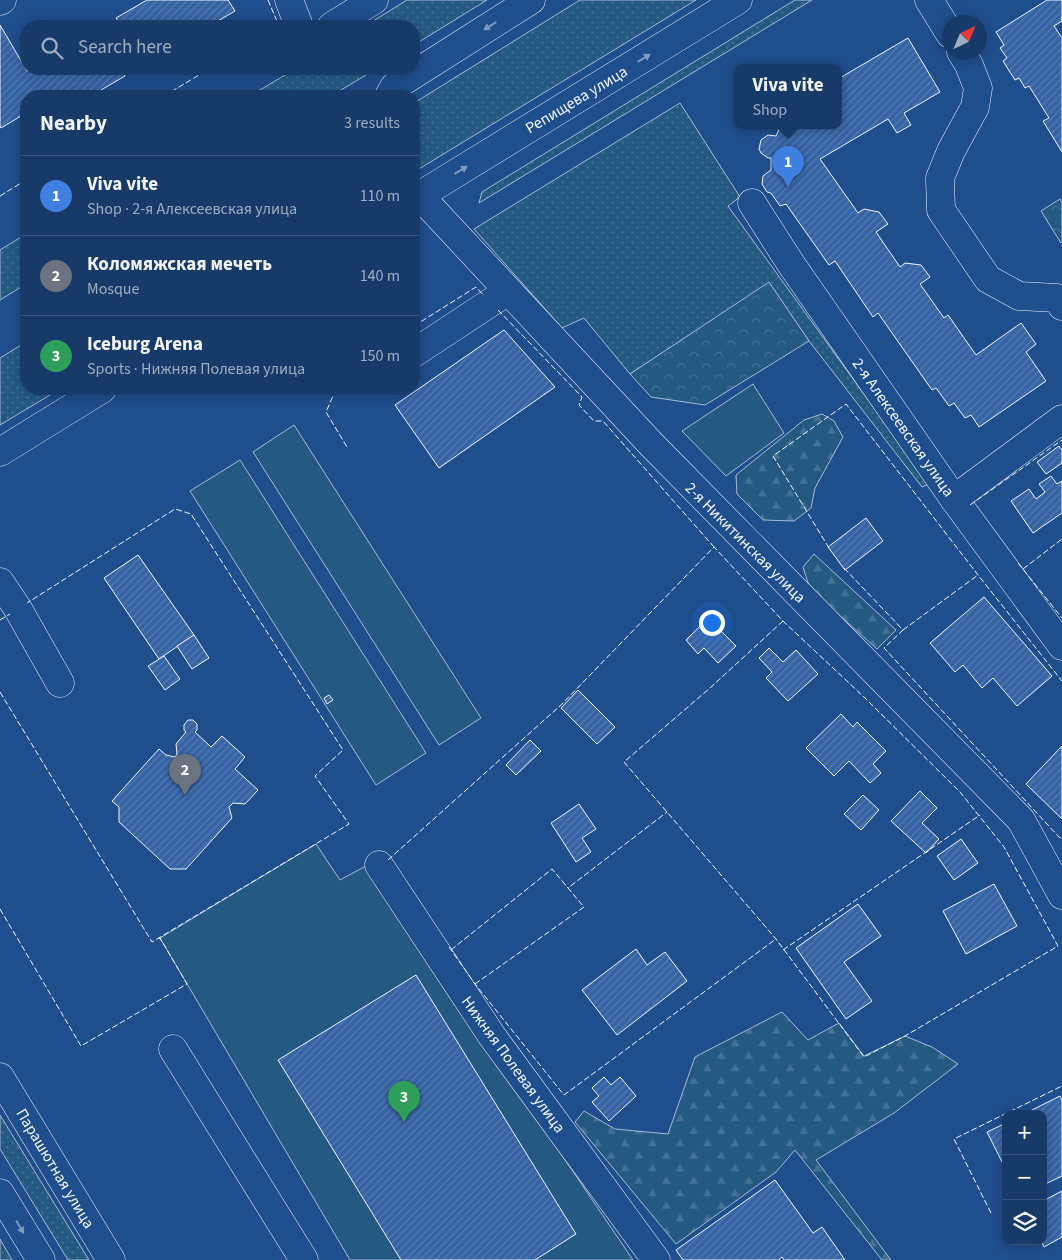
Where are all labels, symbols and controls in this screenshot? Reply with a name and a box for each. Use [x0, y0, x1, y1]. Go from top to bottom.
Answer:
north arrow [942, 15, 987, 60]
search box [20, 20, 420, 75]
one-way arrow [483, 21, 496, 31]
icon: search [38, 34, 66, 62]
text: Search here [78, 34, 172, 61]
one-way arrow [637, 53, 651, 62]
street label: Репищева улица [521, 61, 632, 139]
popup [734, 64, 842, 129]
text: Viva vite [752, 72, 824, 99]
text: Shop [752, 99, 787, 121]
text: Nearby [40, 108, 107, 138]
text: 3 results [344, 112, 400, 134]
pin: 1 [772, 146, 804, 187]
one-way arrow [454, 165, 467, 175]
text: Viva vite [87, 171, 158, 198]
text: 1 [52, 185, 60, 207]
text: 110 m [360, 185, 400, 207]
text: Shop · 2-я Алексеевская улица [87, 198, 297, 220]
text: Коломяжская мечеть [87, 251, 272, 278]
text: 2 [52, 265, 60, 287]
text: 140 m [360, 265, 400, 287]
text: Mosque [87, 278, 140, 300]
text: Iceburg Arena [87, 331, 203, 358]
text: 3 [52, 345, 60, 367]
text: 150 m [360, 345, 400, 367]
street label: 2-я Алексеевская улица [847, 354, 959, 501]
text: Sports · Нижняя Полевая улица [87, 358, 305, 380]
street label: 2-я Никитинская улица [680, 477, 811, 608]
your location [699, 610, 725, 636]
pin: 2 [169, 754, 201, 795]
street label: Нижняя Полевая улица [456, 992, 570, 1137]
pin: 3 [388, 1081, 420, 1122]
street label: Парашютная улица [11, 1104, 100, 1233]
map controls [1002, 1110, 1047, 1245]
button: + [1002, 1110, 1047, 1155]
button: − [1002, 1155, 1047, 1200]
button: layers [1002, 1200, 1047, 1245]
one-way arrow [16, 1220, 25, 1233]

